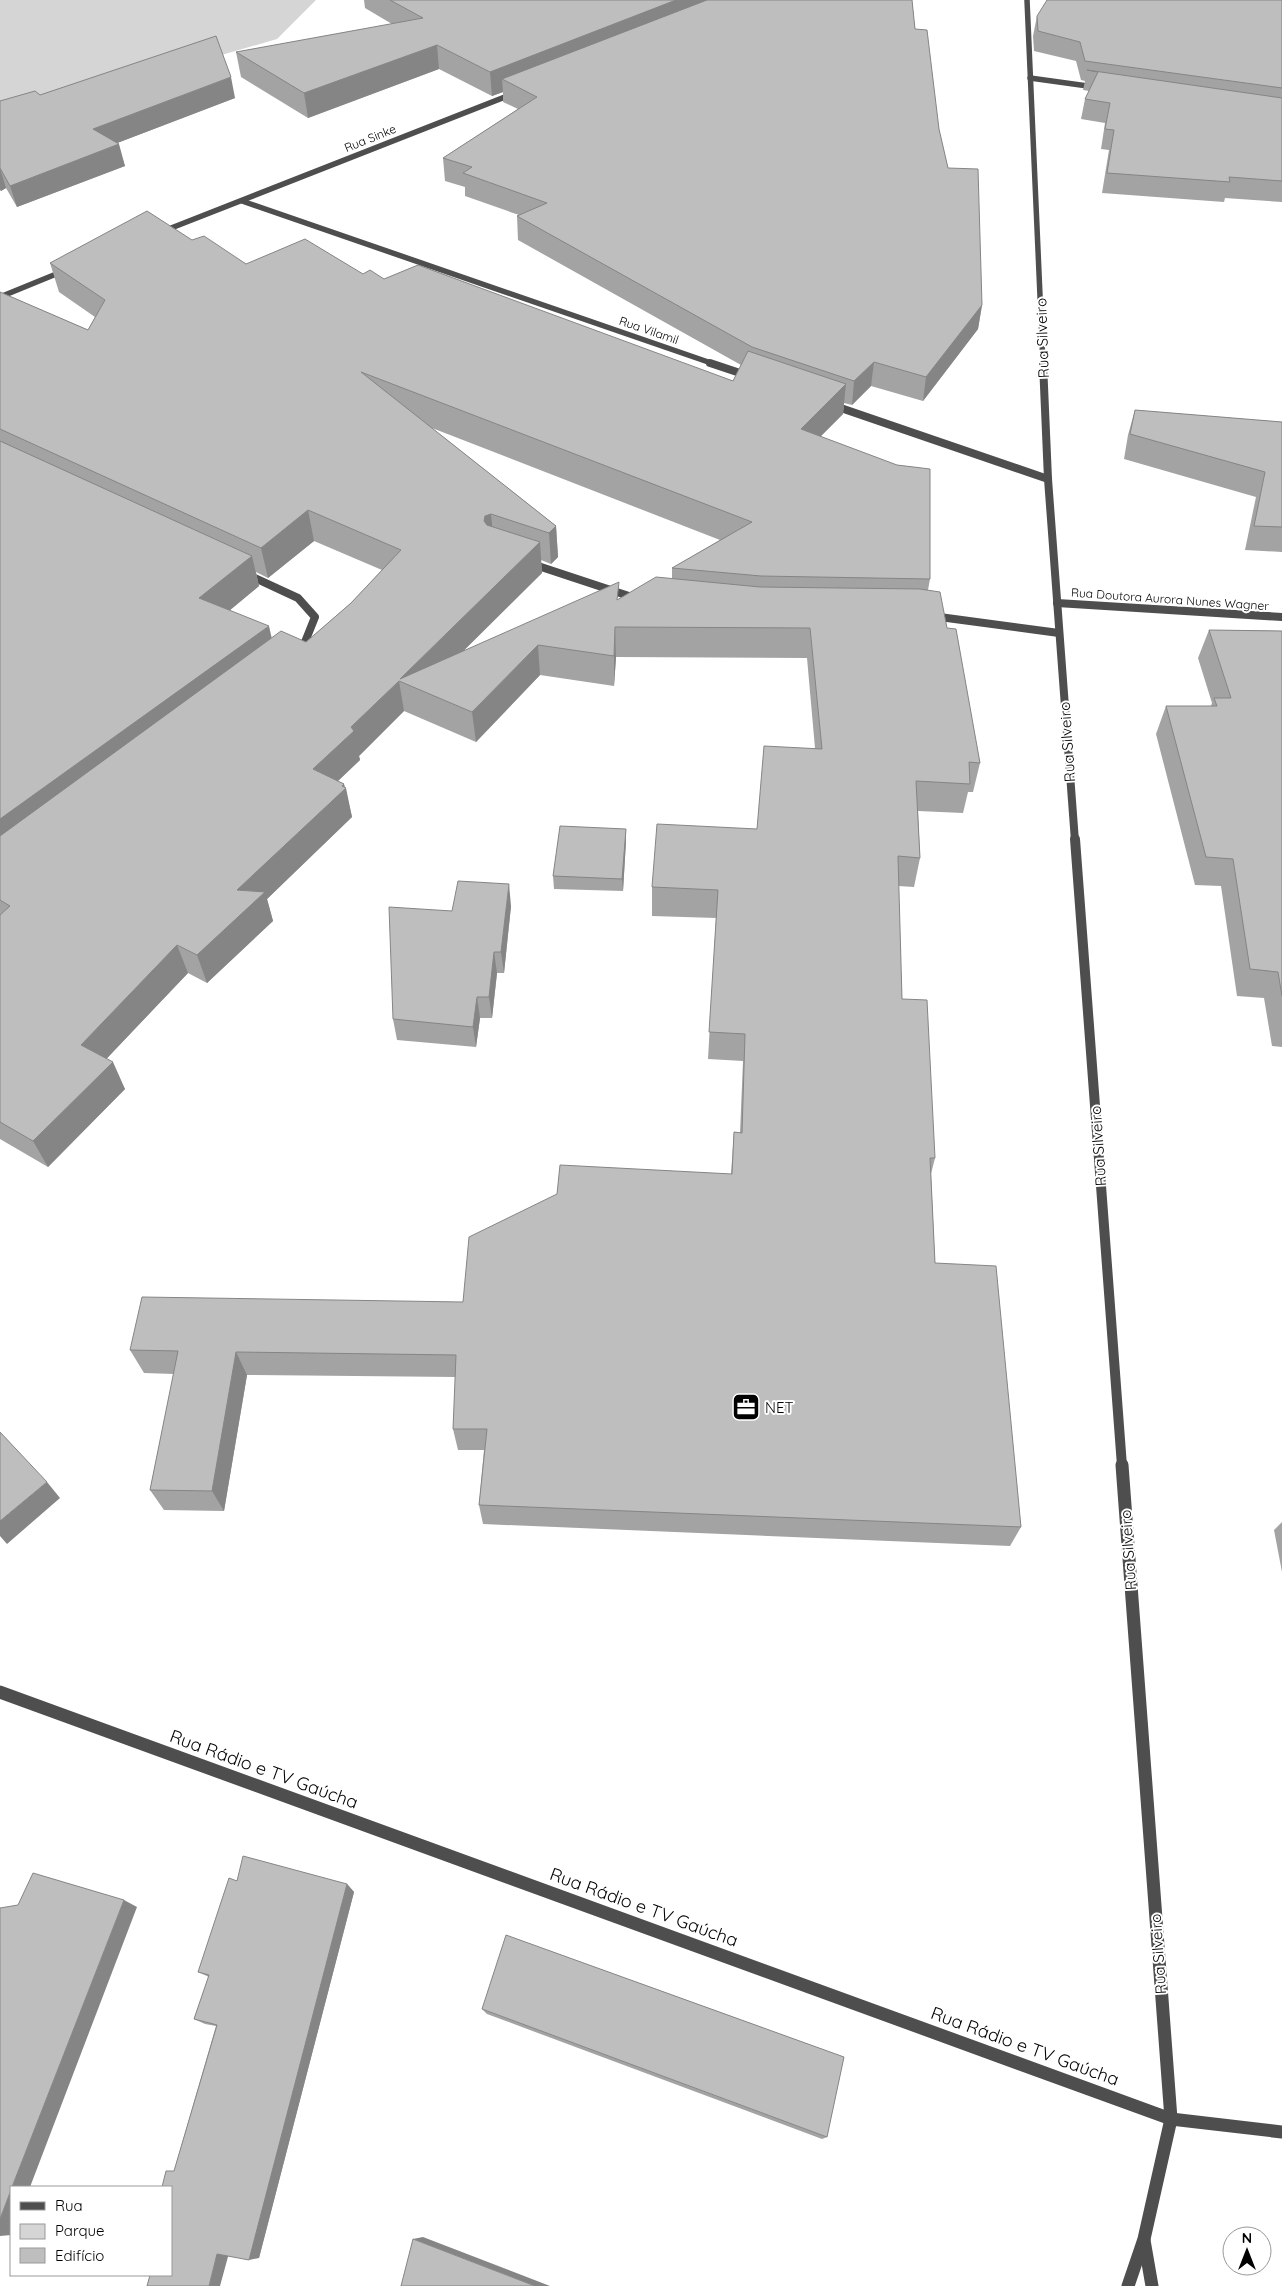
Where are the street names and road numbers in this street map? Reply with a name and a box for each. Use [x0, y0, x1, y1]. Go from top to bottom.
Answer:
street label: Rua Sinke [342, 121, 398, 155]
street label: Rua Silveiro [1031, 297, 1053, 379]
street label: Rua Vilamil [617, 313, 681, 347]
street label: Rua Doutora Aurora Nunes Wagner [1071, 585, 1270, 613]
street label: Rua Silveiro [1055, 701, 1079, 783]
street label: Rua Silveiro [1086, 1105, 1110, 1187]
street label: Rua Silveiro [1116, 1509, 1140, 1591]
street label: Rua Rádio e TV Gaúcha [167, 1724, 361, 1814]
street label: Rua Rádio e TV Gaúcha [547, 1862, 741, 1952]
street label: Rua Silveiro [1146, 1913, 1170, 1995]
street label: Rua Rádio e TV Gaúcha [928, 2001, 1122, 2091]

